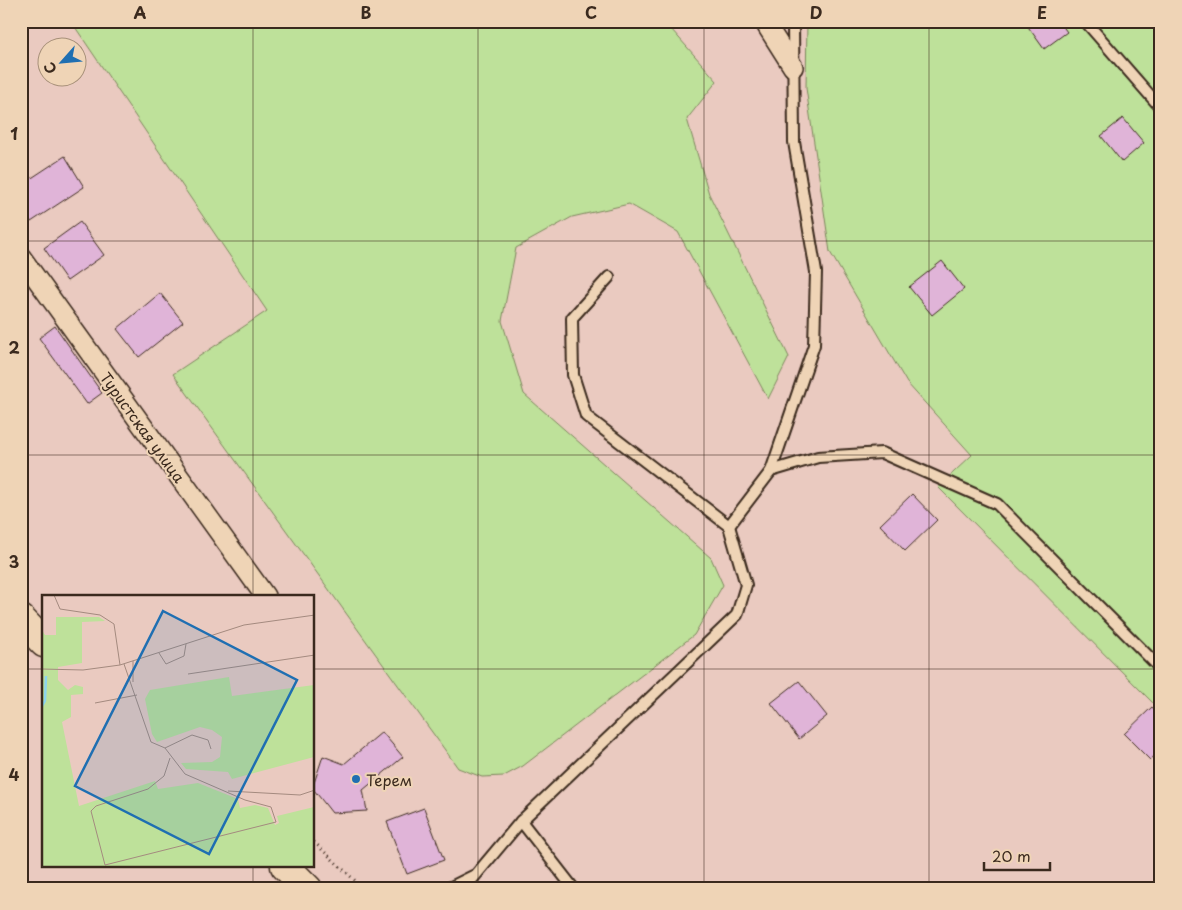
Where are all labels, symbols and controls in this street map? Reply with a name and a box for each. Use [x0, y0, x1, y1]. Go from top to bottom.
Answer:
text: A [134, 0, 147, 24]
text: B [361, 0, 372, 24]
text: C [585, 0, 597, 24]
text: D [810, 0, 822, 24]
text: E [1037, 0, 1047, 24]
north arrow [38, 38, 88, 88]
text: С [38, 59, 62, 78]
text: 1 [10, 121, 18, 145]
text: 2 [8, 335, 20, 359]
street label: Туристская улица [95, 367, 191, 488]
text: 3 [9, 549, 19, 573]
inset map [42, 595, 315, 868]
text: 4 [9, 762, 20, 786]
place label: Терем [366, 768, 412, 791]
marker: Терем [350, 773, 362, 785]
scale bar [984, 840, 1051, 872]
text: 20 m [992, 844, 1031, 867]

